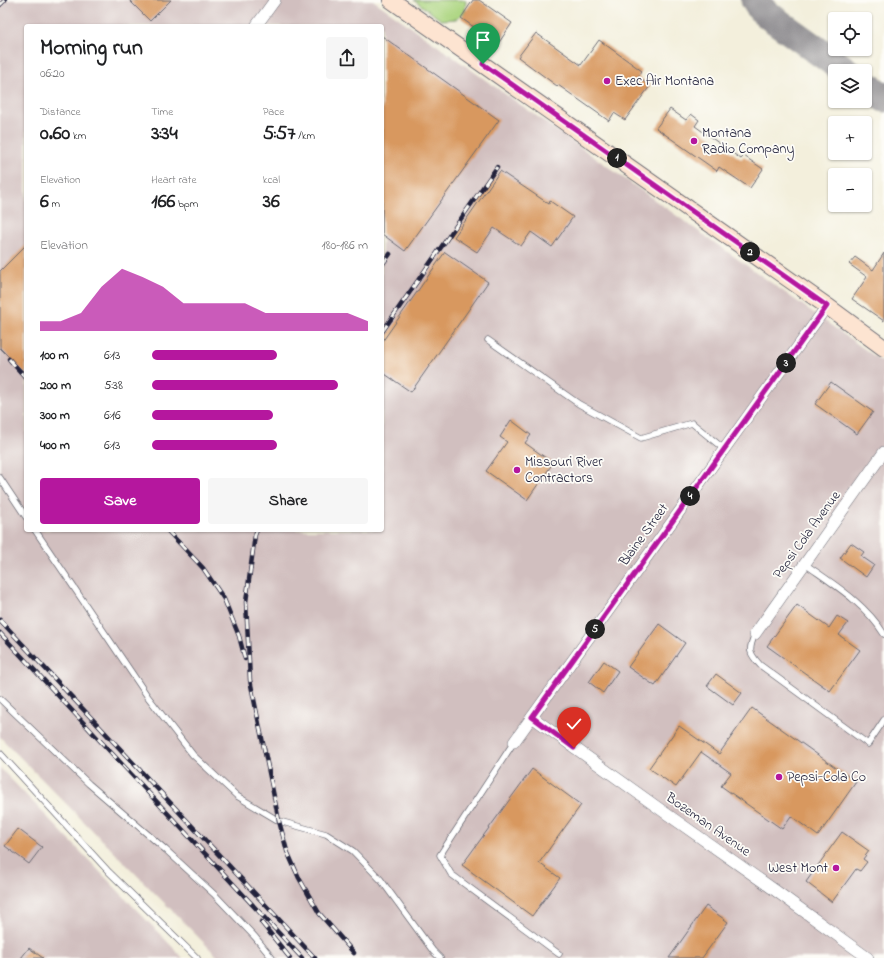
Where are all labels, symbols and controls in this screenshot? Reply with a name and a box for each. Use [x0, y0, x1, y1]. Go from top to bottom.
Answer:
map controls [828, 12, 872, 212]
button: locate [828, 12, 872, 56]
pin [466, 23, 500, 64]
icon: arrive [472, 29, 494, 51]
text: Morning run [40, 33, 143, 65]
button: share [326, 37, 368, 79]
text: 06:20 [40, 64, 65, 83]
button: layers [828, 64, 872, 108]
place label: Exec Air Montana [615, 71, 714, 92]
marker: Exec Air Montana [602, 76, 612, 86]
text: Distance [40, 104, 81, 120]
text: Time [151, 104, 173, 120]
text: Pace [263, 104, 284, 120]
button: + [828, 116, 872, 160]
text: 0.60 [40, 120, 70, 149]
text: 3:34 [151, 120, 178, 149]
text: 5:57 [263, 120, 295, 149]
place label: Montana Radio Company [702, 123, 794, 161]
text: km [70, 128, 86, 144]
text: /km [295, 128, 315, 144]
marker: Montana Radio Company [689, 136, 699, 146]
pin: 1 [607, 148, 627, 168]
text: 1 [615, 150, 619, 166]
button: − [828, 168, 872, 212]
text: Elevation [40, 172, 80, 188]
text: Heart rate [151, 172, 196, 188]
text: kcal [263, 172, 280, 188]
text: 6 [40, 188, 49, 217]
text: 166 [151, 188, 175, 217]
text: 36 [263, 188, 280, 217]
text: m [49, 196, 60, 212]
text: bpm [175, 196, 198, 212]
text: Elevation [40, 236, 88, 255]
text: 180–186 m [322, 236, 368, 255]
pin: 2 [740, 242, 760, 262]
text: 2 [747, 244, 753, 260]
text: 100 m [40, 346, 69, 365]
text: 6:13 [104, 346, 120, 365]
pin: 3 [776, 353, 796, 373]
text: 3 [784, 355, 788, 371]
text: 200 m [40, 376, 71, 395]
text: 5:38 [104, 376, 123, 395]
text: 300 m [40, 406, 70, 425]
text: 6:16 [104, 406, 121, 425]
text: 400 m [40, 436, 70, 455]
text: 6:13 [104, 436, 120, 455]
place label: Missouri River Contractors [525, 452, 603, 489]
marker: Missouri River Contractors [512, 465, 522, 475]
button: Save [40, 478, 200, 524]
button: Share [208, 478, 368, 524]
pin: 4 [680, 486, 700, 506]
street label: Pepsi Cola Avenue [768, 486, 847, 583]
text: 4 [688, 488, 692, 504]
street label: Blaine Street [613, 499, 674, 571]
pin: 5 [585, 619, 605, 639]
text: 5 [592, 621, 598, 637]
pin [557, 707, 591, 748]
icon: check [563, 713, 585, 735]
place label: Pepsi-Cola Co [787, 767, 866, 788]
marker: Pepsi-Cola Co [774, 772, 784, 782]
street label: Bozeman Avenue [660, 787, 755, 863]
place label: West Mont [768, 858, 828, 879]
marker: West Mont [831, 863, 841, 873]

